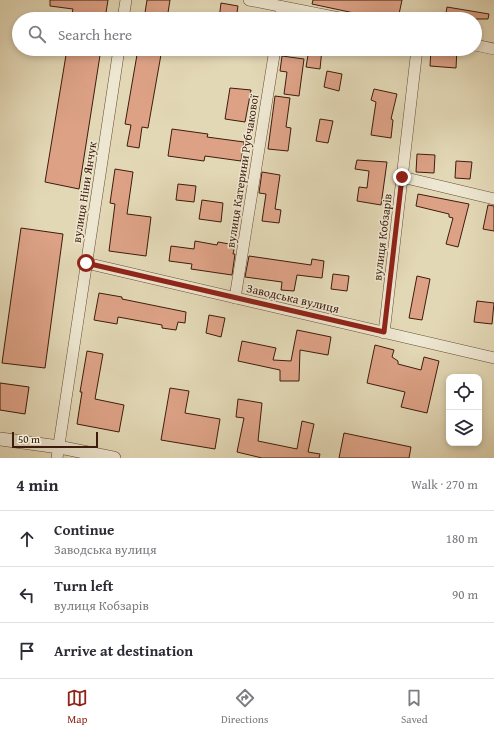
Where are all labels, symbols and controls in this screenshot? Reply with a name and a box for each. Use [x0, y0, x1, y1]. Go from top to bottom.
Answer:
search box [12, 12, 482, 56]
icon: search [26, 23, 48, 45]
text: Search here [58, 24, 132, 45]
street label: вулиця Катерини Рубчакової [221, 93, 263, 249]
street label: вулиця Ніни Янчук [68, 140, 100, 244]
route end [393, 168, 411, 186]
street label: вулиця Кобзарів [368, 192, 396, 281]
route start [77, 254, 95, 272]
street label: Заводська вулиця [245, 279, 341, 317]
map controls [446, 374, 482, 446]
button: locate [446, 374, 482, 410]
button: layers [446, 410, 482, 446]
scale bar [12, 430, 98, 449]
text: 50 m [18, 431, 40, 447]
text: 4 min [16, 472, 58, 497]
text: Walk · 270 m [411, 475, 478, 494]
text: Continue [54, 519, 115, 540]
icon: ahead [16, 528, 38, 550]
text: 180 m [446, 529, 478, 548]
text: Заводська вулиця [54, 540, 157, 559]
text: Turn left [54, 575, 113, 596]
icon: left [16, 584, 38, 606]
text: 90 m [452, 585, 478, 604]
text: вулиця Кобзарів [54, 596, 149, 615]
icon: arrive [16, 640, 38, 662]
text: Arrive at destination [54, 640, 193, 661]
tab: Map [66, 687, 88, 727]
tab: Directions [221, 687, 268, 727]
tab: Saved [401, 687, 428, 727]

